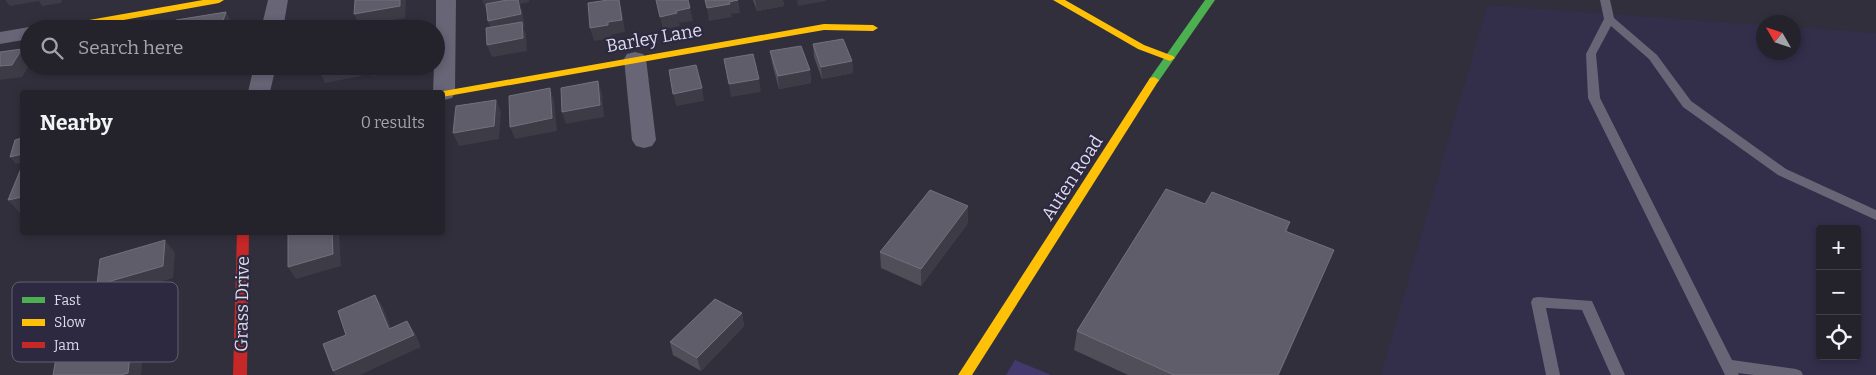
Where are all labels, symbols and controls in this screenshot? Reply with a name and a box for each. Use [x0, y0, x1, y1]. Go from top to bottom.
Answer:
north arrow [1756, 15, 1801, 60]
street label: Barley Lane [604, 19, 704, 57]
search box [20, 20, 445, 75]
icon: search [38, 34, 66, 62]
text: Search here [78, 36, 183, 59]
text: Nearby [40, 110, 113, 136]
text: 0 results [361, 113, 425, 132]
street label: Auten Road [1036, 131, 1108, 225]
map controls [1816, 225, 1861, 360]
button: + [1816, 225, 1861, 270]
street label: Grass Drive [230, 256, 254, 352]
button: − [1816, 270, 1861, 315]
legend [12, 282, 178, 362]
text: Fast [54, 292, 81, 309]
text: Slow [54, 314, 86, 331]
button: locate [1816, 315, 1861, 360]
text: Jam [53, 337, 80, 354]

